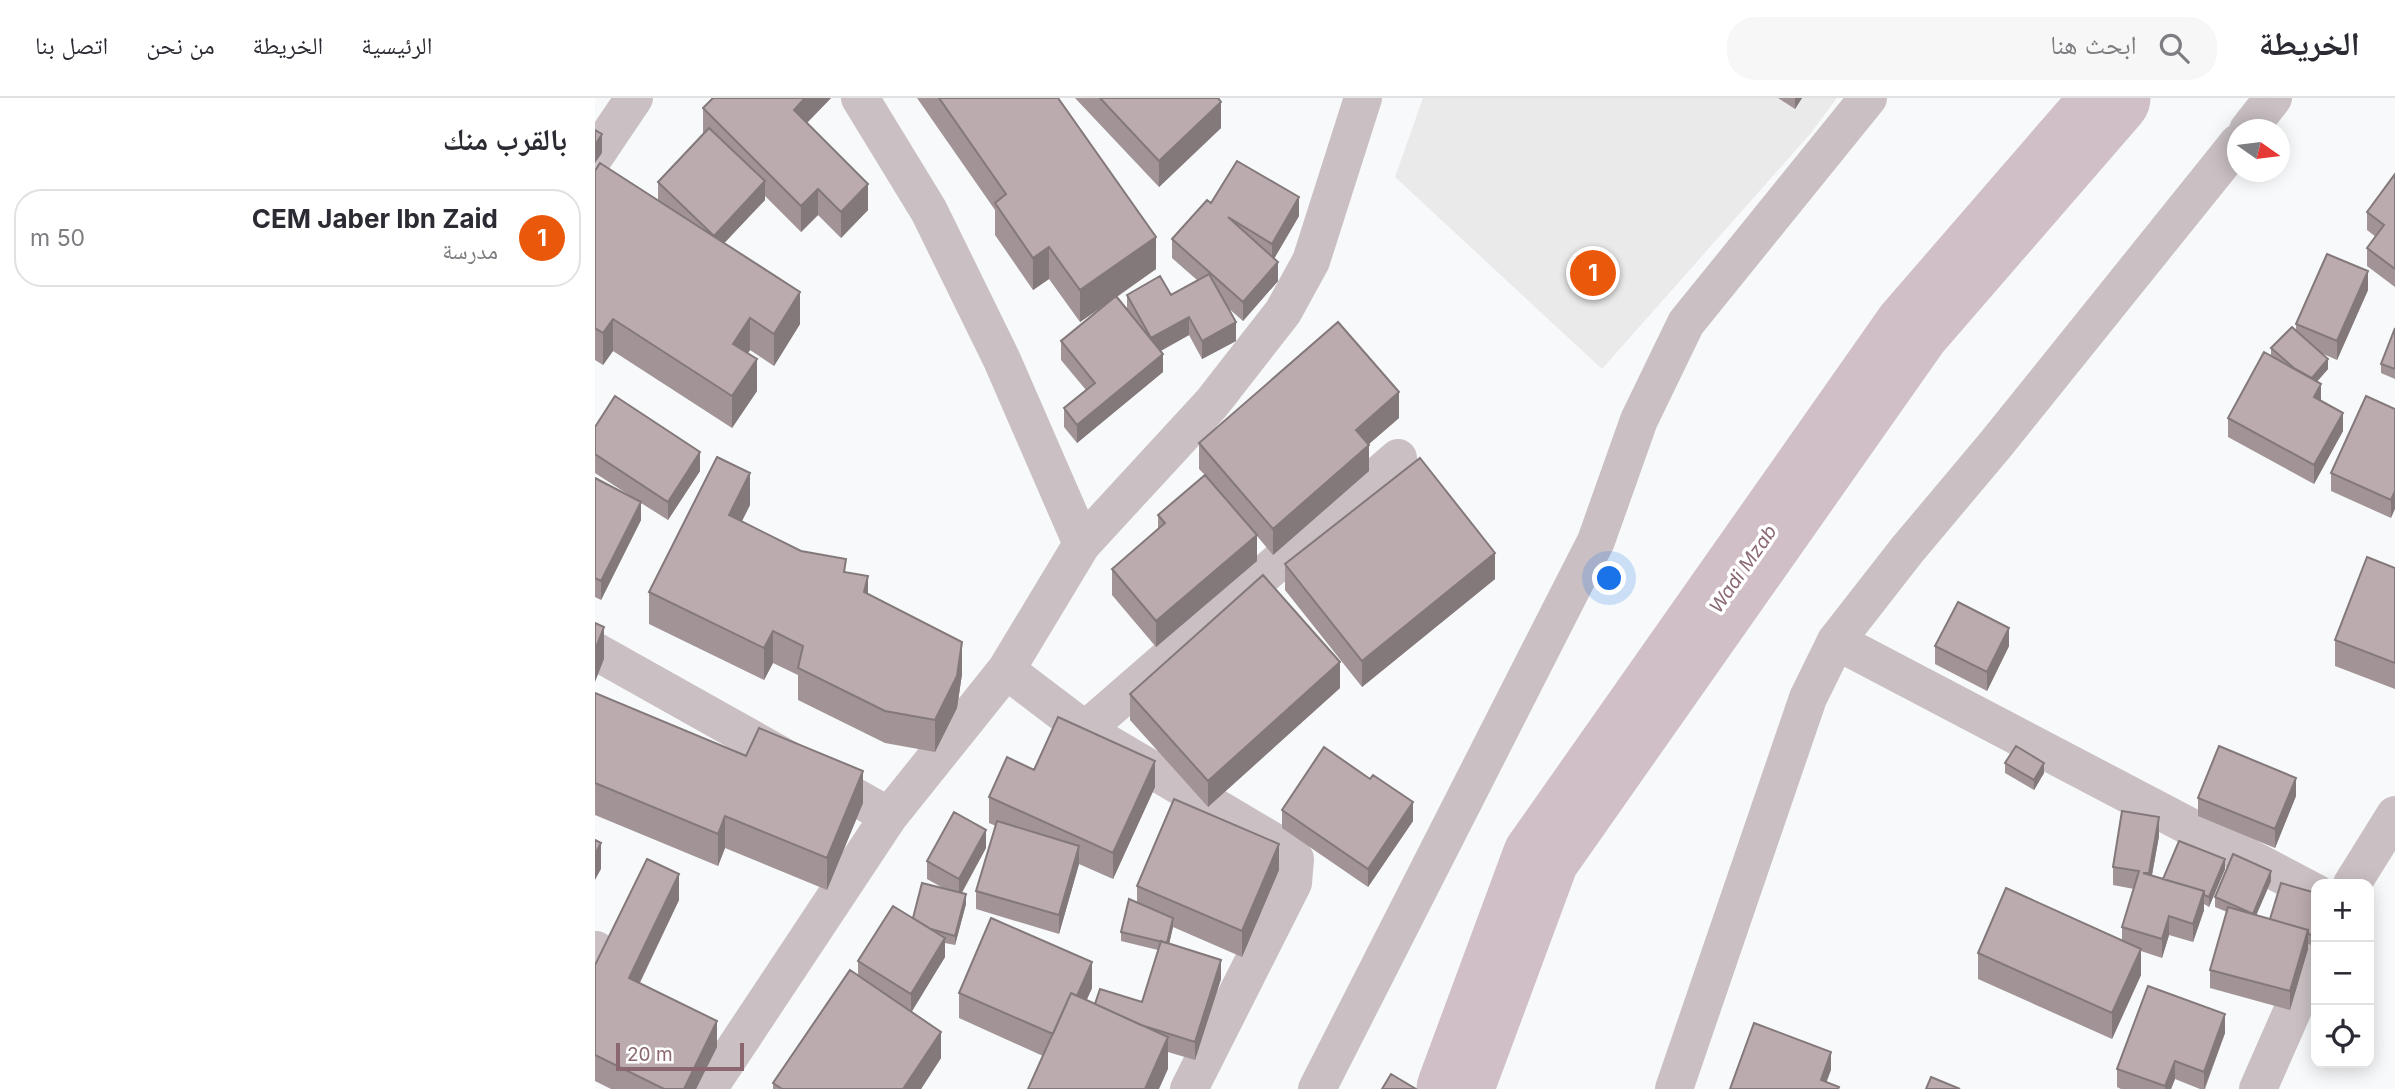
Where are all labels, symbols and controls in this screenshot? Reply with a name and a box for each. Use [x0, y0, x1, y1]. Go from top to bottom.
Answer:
search box [1727, 17, 2217, 80]
text: الخريطة [2259, 23, 2360, 63]
text: ابحث هنا [2050, 29, 2137, 60]
icon: search [2155, 29, 2193, 67]
text: اتصل بنا [35, 31, 108, 60]
text: من نحن [146, 31, 215, 60]
text: الخريطة [253, 31, 323, 60]
text: الرئيسية [361, 31, 432, 60]
north arrow [2227, 119, 2290, 182]
text: بالقرب منك [443, 121, 567, 157]
text: CEM Jaber Ibn Zaid [252, 203, 498, 234]
text: 50 m [30, 224, 85, 252]
text: 1 [537, 224, 547, 252]
text: مدرسة [442, 237, 498, 265]
pin: 1 [1570, 247, 1616, 299]
water label: Wadi Mzab [1704, 521, 1782, 617]
your location [1592, 561, 1626, 595]
map controls [2311, 879, 2374, 1068]
button: + [2311, 879, 2374, 942]
button: − [2311, 942, 2374, 1005]
button: locate [2311, 1005, 2374, 1068]
scale bar [616, 1040, 744, 1072]
text: 20 m [627, 1043, 673, 1066]

